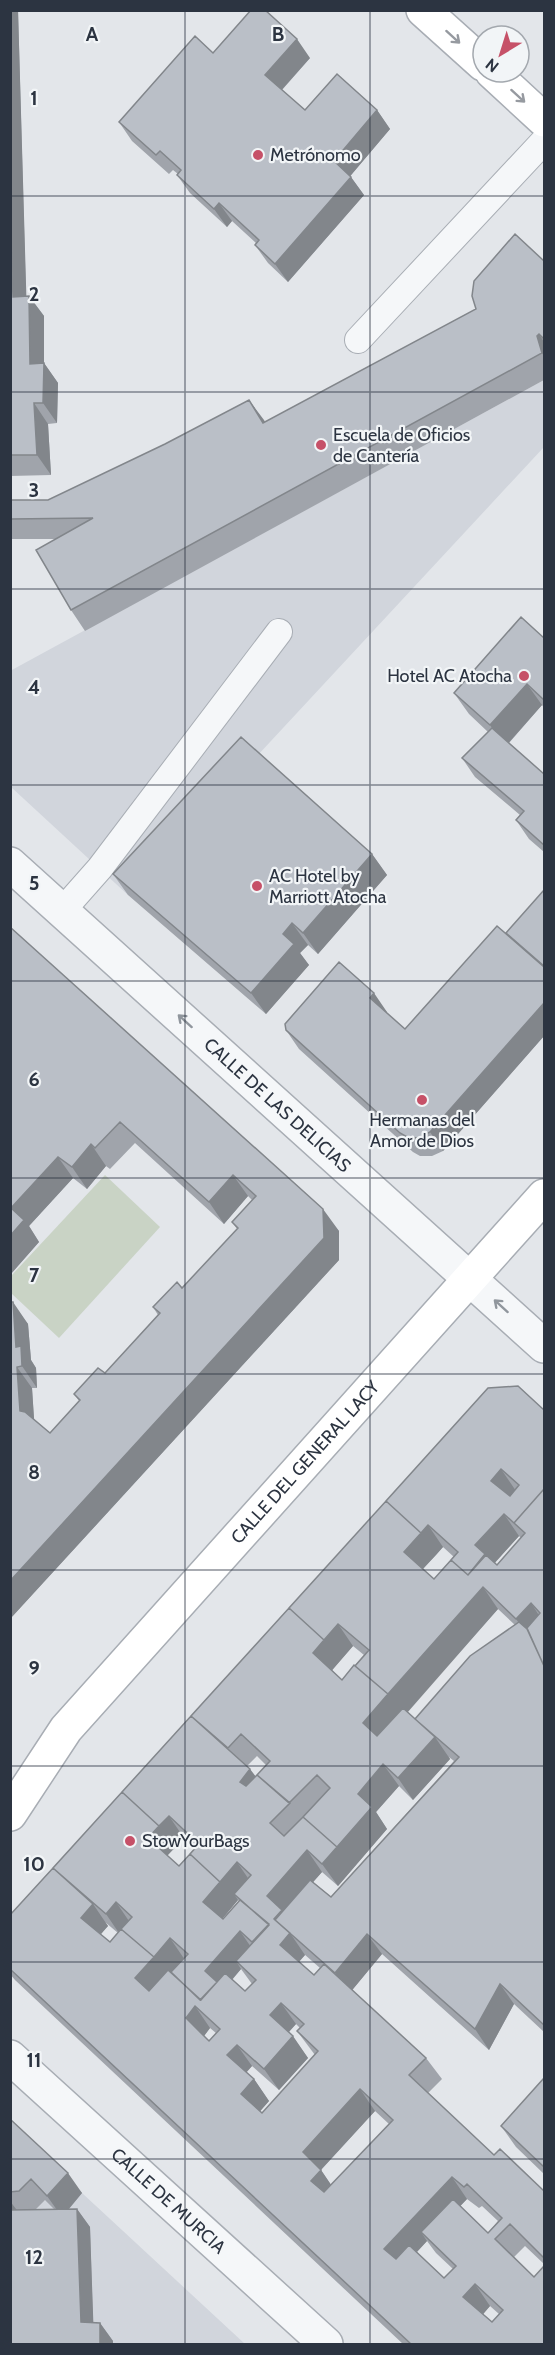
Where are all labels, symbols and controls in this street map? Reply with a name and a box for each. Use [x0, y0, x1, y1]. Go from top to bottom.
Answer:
text: A [86, 22, 99, 46]
text: B [272, 22, 284, 46]
north arrow [471, 24, 531, 84]
one-way arrow [445, 30, 460, 44]
text: N [482, 54, 502, 76]
text: 1 [30, 86, 38, 110]
one-way arrow [510, 89, 525, 103]
place label: Metrónomo [270, 144, 361, 166]
marker: Metrónomo [251, 148, 265, 162]
text: 2 [29, 282, 39, 306]
place label: Escuela de Oficios de Cantería [333, 424, 470, 467]
marker: Escuela de Oficios de Cantería [314, 438, 328, 452]
text: 3 [29, 478, 39, 502]
place label: Hotel AC Atocha [387, 665, 512, 687]
marker: Hotel AC Atocha [517, 669, 531, 683]
text: 4 [28, 675, 40, 699]
place label: AC Hotel by Marriott Atocha [269, 865, 387, 908]
text: 5 [29, 871, 39, 895]
marker: AC Hotel by Marriott Atocha [250, 879, 264, 893]
one-way arrow [178, 1014, 193, 1028]
street label: CALLE DE LAS DELICIAS [199, 1033, 355, 1177]
text: 6 [28, 1067, 40, 1091]
marker: Hermanas del Amor de Dios [415, 1093, 429, 1107]
place label: Hermanas del Amor de Dios [369, 1109, 475, 1152]
text: 7 [29, 1263, 40, 1287]
one-way arrow [494, 1299, 509, 1313]
street label: CALLE DEL GENERAL LACY [226, 1376, 384, 1548]
text: 8 [28, 1460, 40, 1484]
text: 9 [28, 1656, 40, 1680]
place label: StowYourBags [142, 1830, 250, 1852]
marker: StowYourBags [123, 1834, 137, 1848]
text: 10 [23, 1852, 45, 1876]
text: 11 [27, 2048, 41, 2072]
street label: CALLE DE MURCIA [107, 2143, 230, 2258]
text: 12 [25, 2245, 43, 2269]

